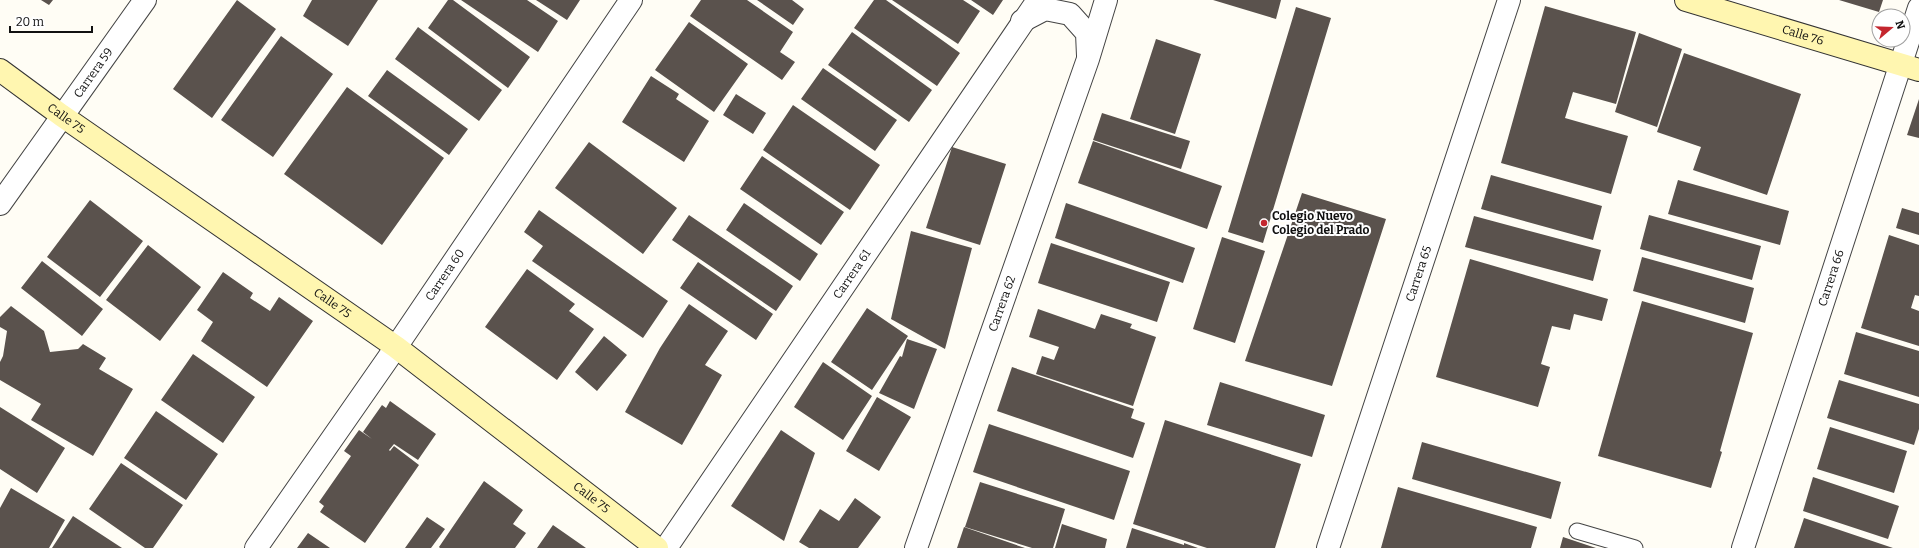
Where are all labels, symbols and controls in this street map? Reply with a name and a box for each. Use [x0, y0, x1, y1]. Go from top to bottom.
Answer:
scale bar [10, 8, 92, 34]
north arrow [1871, 8, 1911, 48]
text: 20 m [16, 15, 45, 29]
text: N [1892, 19, 1908, 32]
street label: Calle 76 [1780, 22, 1825, 48]
street label: Carrera 59 [71, 45, 116, 101]
street label: Calle 75 [45, 101, 87, 136]
place label: Colegio Nuevo Colegio del Prado [1272, 209, 1370, 237]
marker: Colegio Nuevo Colegio del Prado [1259, 218, 1269, 228]
street label: Carrera 65 [1403, 244, 1434, 303]
street label: Carrera 60 [422, 246, 467, 303]
street label: Carrera 61 [830, 247, 874, 301]
street label: Carrera 66 [1815, 248, 1847, 308]
street label: Carrera 62 [986, 274, 1018, 333]
street label: Calle 75 [311, 285, 354, 321]
street label: Calle 75 [570, 479, 612, 516]

